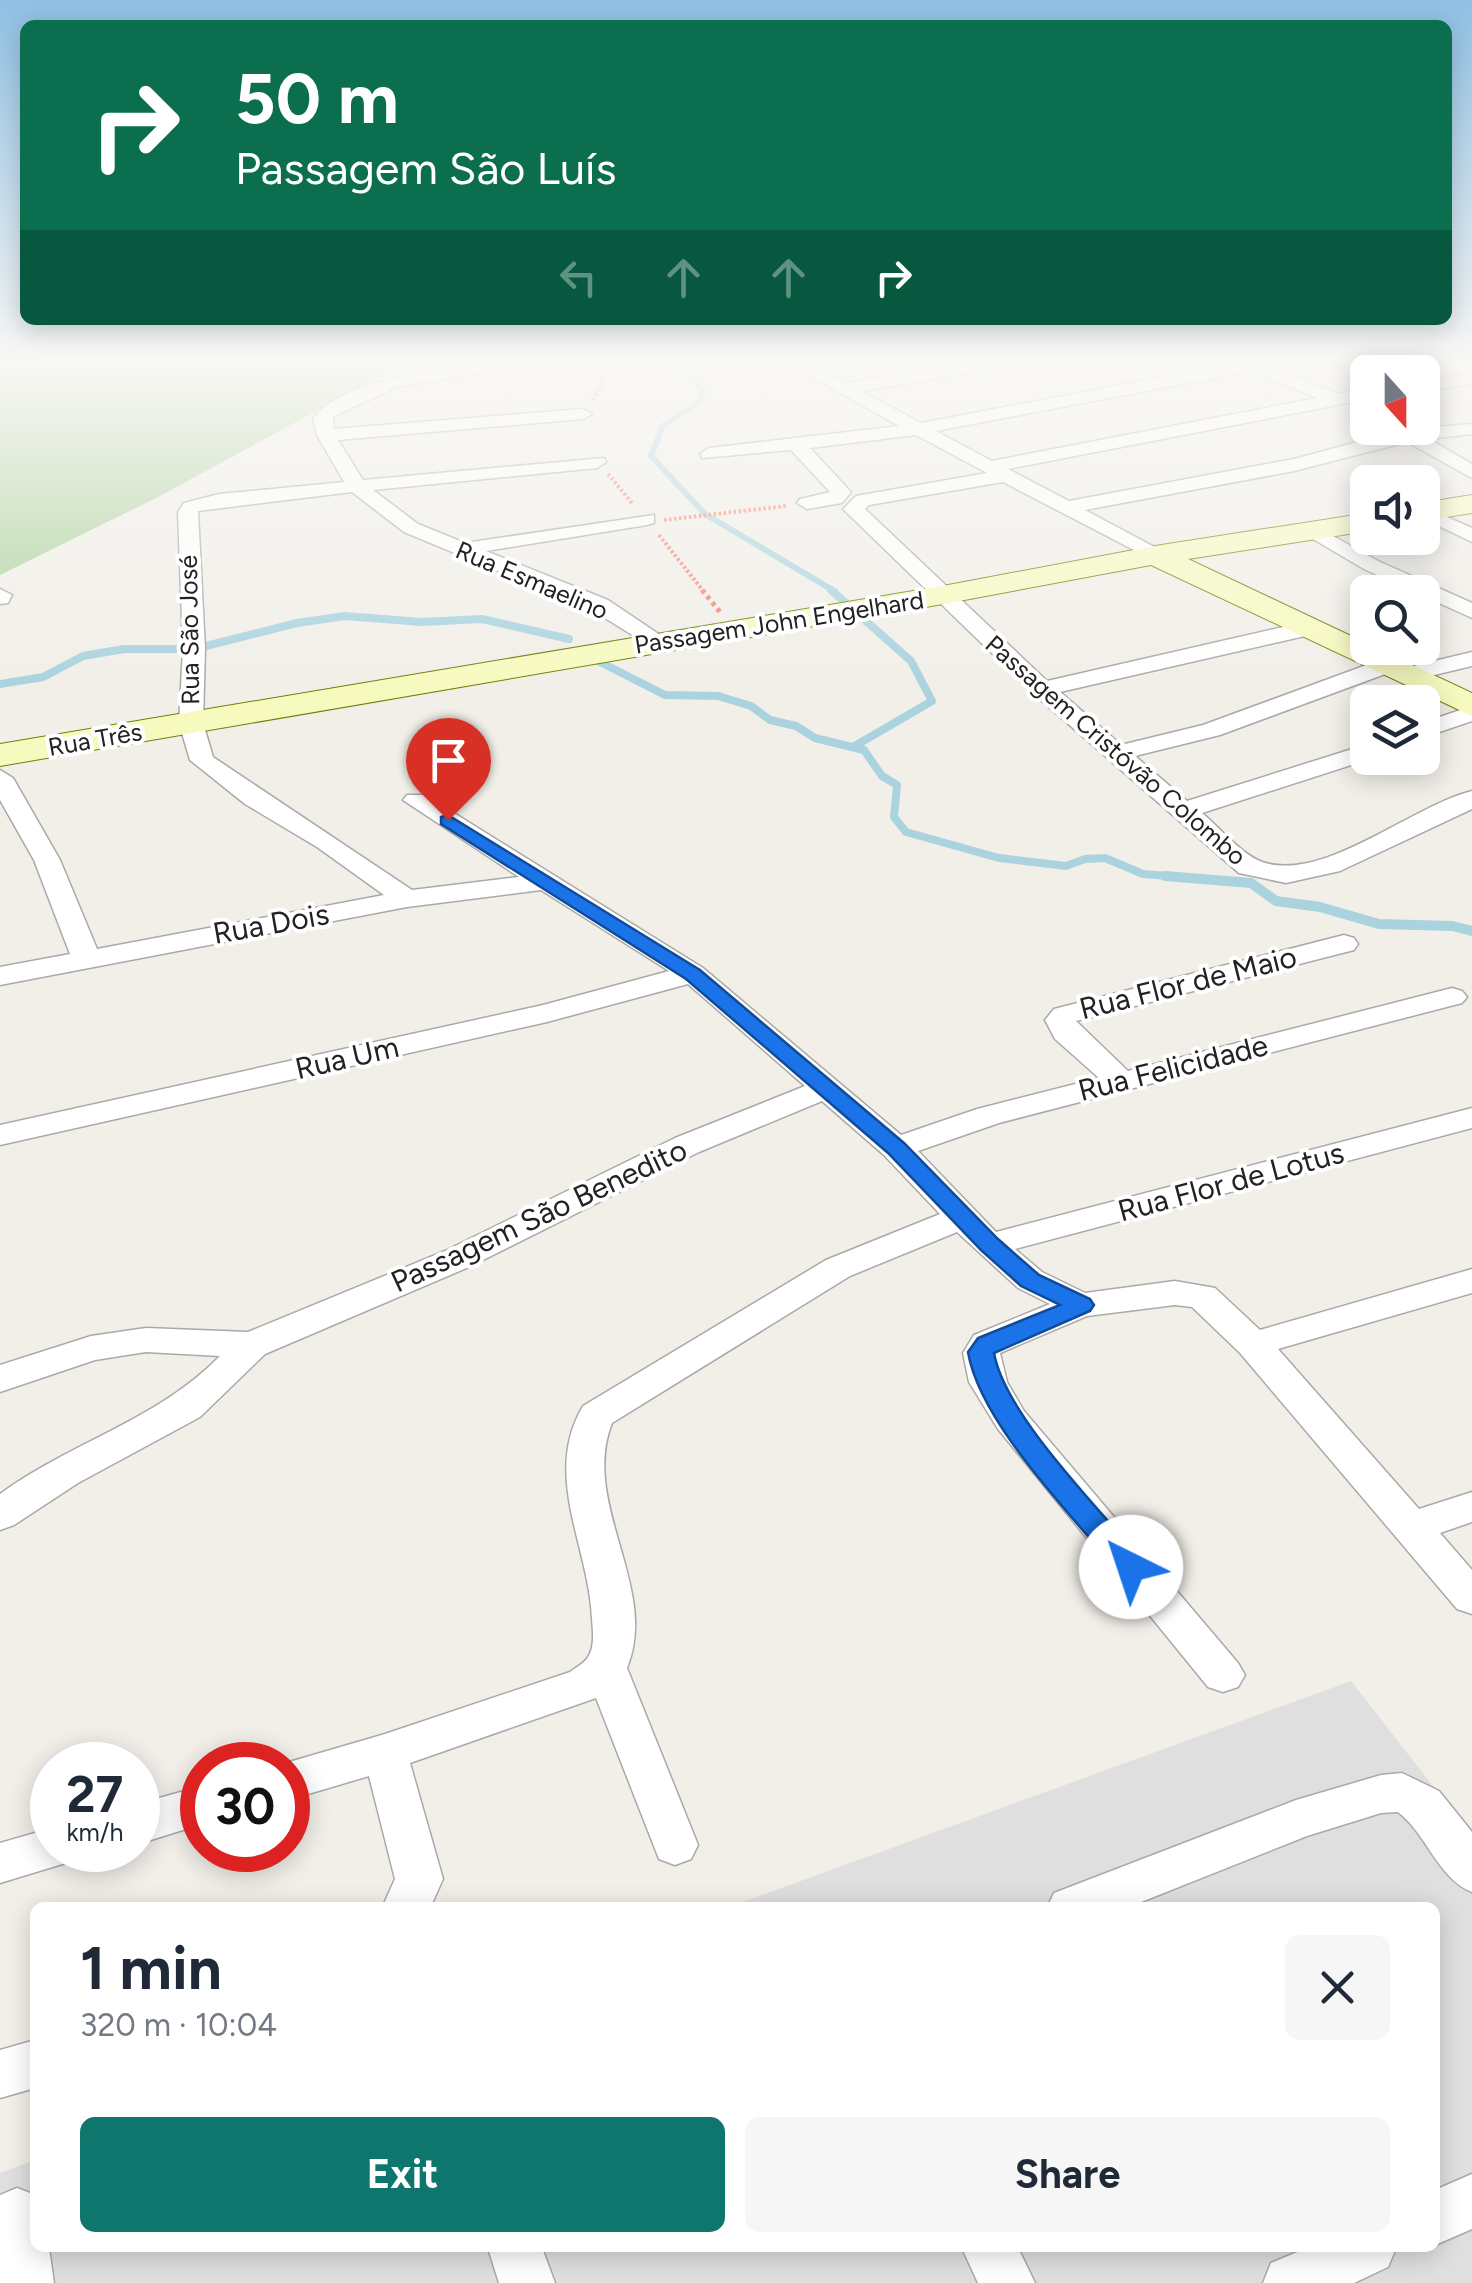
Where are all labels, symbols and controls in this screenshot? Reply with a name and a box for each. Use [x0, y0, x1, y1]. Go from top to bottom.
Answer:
text: 50 m [235, 56, 399, 141]
icon: right [70, 60, 200, 190]
text: Passagem São Luís [235, 141, 617, 195]
icon: left [551, 250, 606, 305]
icon: ahead [656, 250, 711, 305]
icon: ahead [761, 250, 816, 305]
icon: right [866, 250, 921, 305]
north arrow [1350, 355, 1440, 445]
map controls [1350, 355, 1440, 775]
button: sound [1350, 465, 1440, 555]
street label: Rua Esmaelino [451, 534, 613, 626]
street label: Rua São José [173, 555, 205, 705]
button: search [1350, 575, 1440, 665]
street label: Passagem John Engelhard [632, 584, 926, 660]
street label: Passagem Cristóvão Colombo [980, 629, 1252, 871]
button: layers [1350, 685, 1440, 775]
street label: Rua Três [46, 716, 144, 762]
pin [406, 718, 491, 821]
icon: arrive [421, 733, 476, 788]
street label: Rua Dois [210, 895, 332, 952]
street label: Rua Flor de Maio [1075, 938, 1300, 1027]
street label: Rua Felicidade [1074, 1026, 1272, 1109]
street label: Rua Um [292, 1028, 402, 1087]
street label: Passagem São Benedito [385, 1131, 693, 1300]
street label: Rua Flor de Lotus [1114, 1134, 1348, 1229]
position arrow [1079, 1515, 1183, 1619]
speed limit sign: 30 [180, 1742, 310, 1872]
text: 27 [67, 1764, 123, 1825]
text: km/h [66, 1817, 124, 1847]
text: 1 min [80, 1932, 222, 2004]
button: close [1285, 1935, 1390, 2040]
text: 320 m · 10:04 [80, 2006, 277, 2044]
button: Exit [80, 2117, 725, 2232]
button: Share [745, 2117, 1390, 2232]

